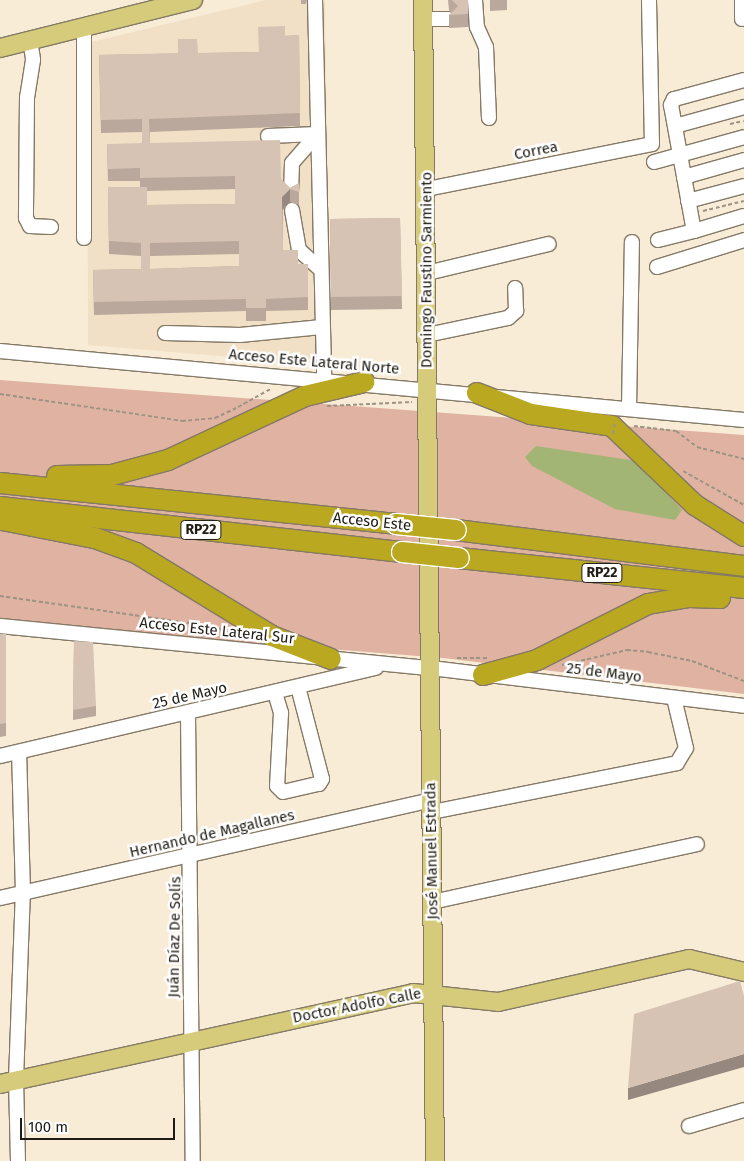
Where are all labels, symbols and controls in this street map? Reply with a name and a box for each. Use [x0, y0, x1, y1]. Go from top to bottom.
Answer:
street label: Correa [513, 138, 559, 164]
street label: Domingo Faustino Sarmiento [418, 172, 436, 368]
street label: Acceso Este Lateral Norte [228, 346, 400, 378]
street label: Acceso Este [332, 509, 412, 535]
road number: RP22 [180, 518, 222, 542]
road number: RP22 [581, 562, 623, 584]
street label: Acceso Este Lateral Sur [139, 614, 295, 648]
street label: 25 de Mayo [565, 659, 643, 687]
street label: 25 de Mayo [151, 679, 229, 713]
street label: José Manuel Estrada [422, 782, 442, 920]
street label: Hernando de Magallanes [128, 806, 296, 862]
street label: Juán Díaz De Solís [165, 876, 185, 998]
street label: Doctor Adolfo Calle [291, 985, 423, 1027]
scale bar [22, 1108, 178, 1140]
text: 100 m [28, 1118, 68, 1136]

